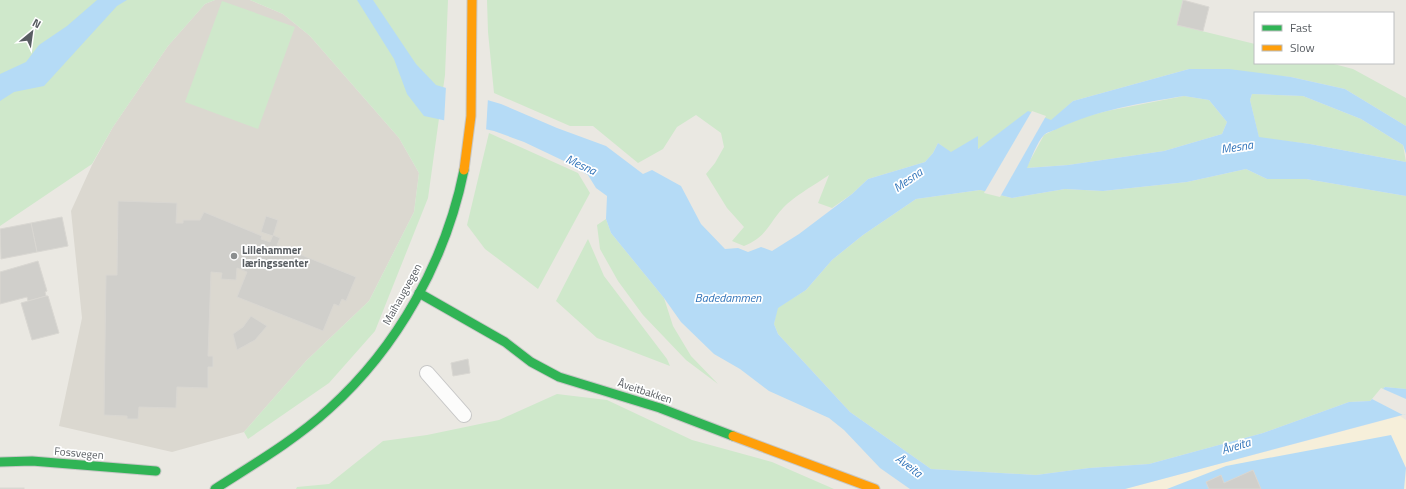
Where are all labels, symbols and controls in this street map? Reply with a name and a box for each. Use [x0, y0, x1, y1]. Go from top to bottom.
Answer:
north arrow [12, 12, 52, 52]
legend [1254, 12, 1394, 64]
text: N [30, 14, 44, 32]
text: Fast [1290, 18, 1313, 37]
text: Slow [1290, 38, 1315, 57]
water label: Mesna [1220, 135, 1255, 158]
water label: Mesna [563, 149, 601, 180]
water label: Mesna [889, 162, 927, 197]
place label: Lillehammer læringssenter [242, 242, 308, 271]
marker: Lillehammer læringssenter [229, 251, 239, 261]
street label: Maihaugvegen [379, 260, 426, 328]
water label: Badedammen [695, 288, 762, 307]
street label: Åveitbakken [616, 375, 674, 407]
water label: Åveita [1219, 432, 1254, 459]
street label: Fossvegen [54, 443, 104, 463]
water label: Åveita [892, 449, 928, 483]

